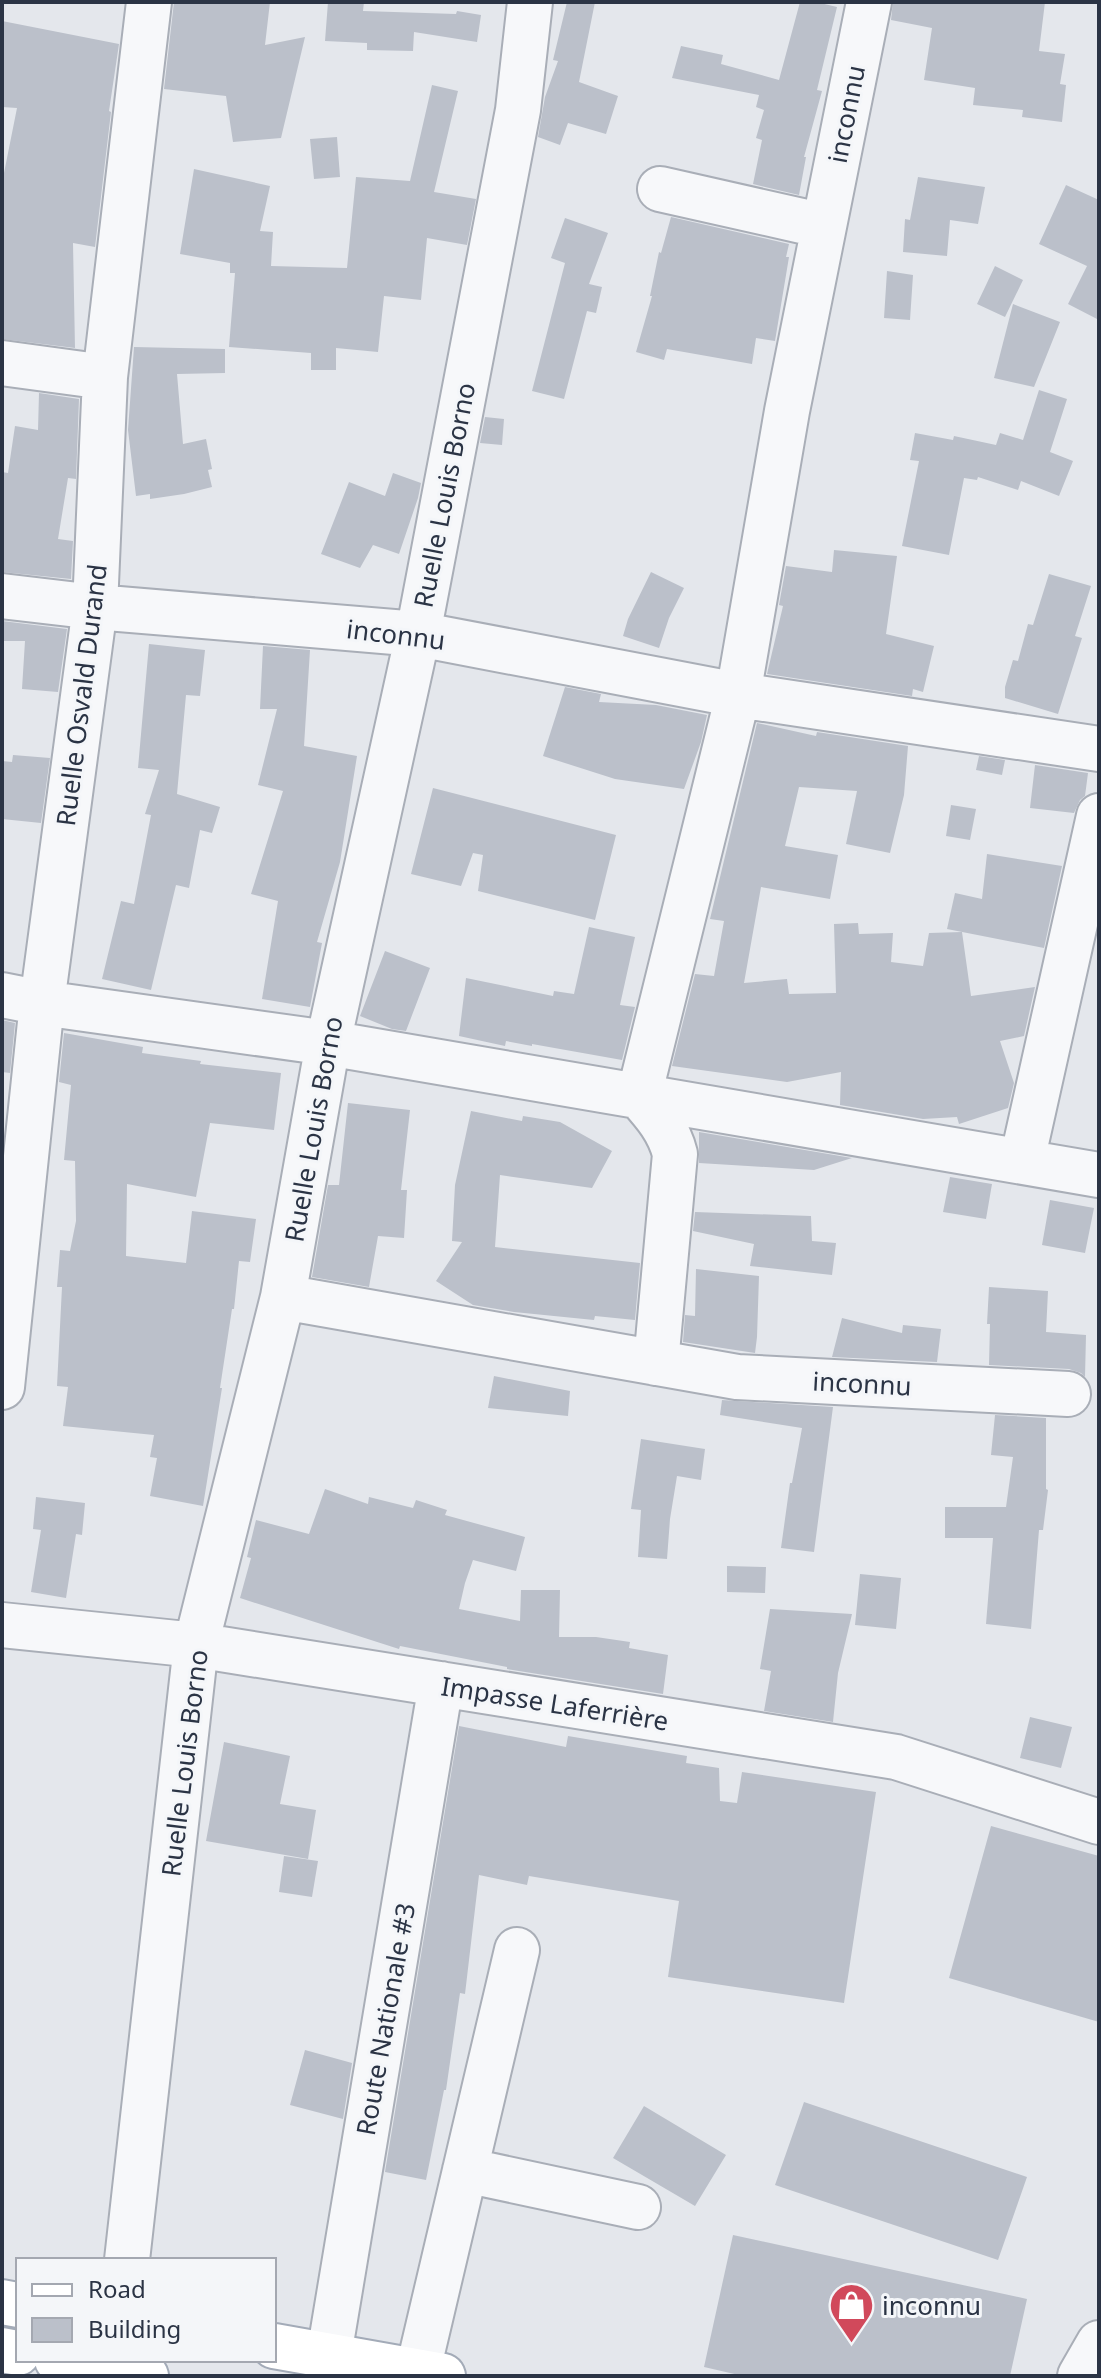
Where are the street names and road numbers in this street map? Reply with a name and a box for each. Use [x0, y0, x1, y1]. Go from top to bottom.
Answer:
street label: inconnu [819, 62, 873, 166]
street label: Ruelle Louis Borno [405, 380, 483, 610]
street label: Ruelle Osvald Durand [47, 562, 115, 828]
street label: inconnu [345, 610, 447, 658]
street label: Ruelle Louis Borno [275, 1013, 351, 1245]
street label: inconnu [812, 1362, 912, 1404]
street label: Ruelle Louis Borno [152, 1648, 216, 1878]
street label: Impasse Laferrière [439, 1667, 671, 1739]
street label: Route Nationale #3 [347, 1900, 423, 2138]

